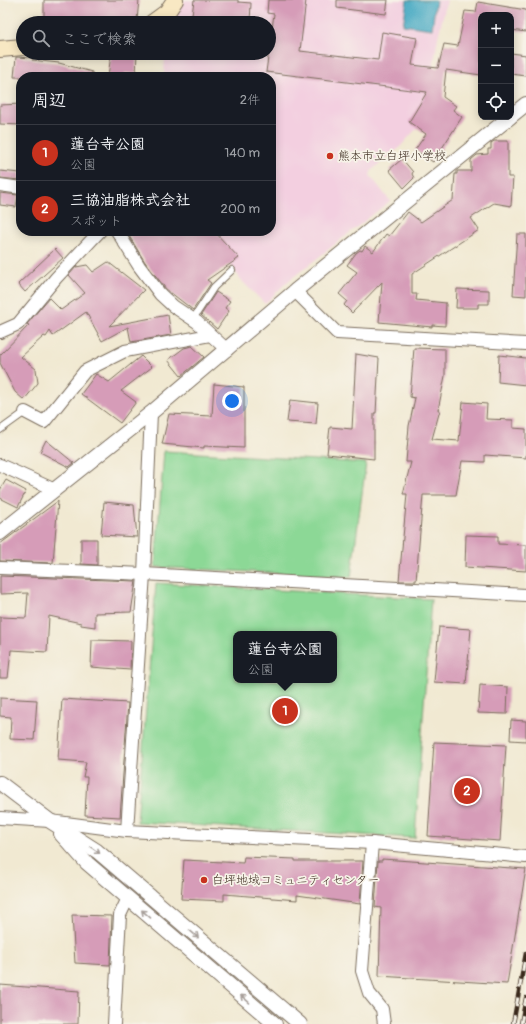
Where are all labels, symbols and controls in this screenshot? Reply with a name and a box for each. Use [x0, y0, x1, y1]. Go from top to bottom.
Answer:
map controls [478, 12, 514, 120]
button: + [478, 12, 514, 48]
search box [16, 16, 276, 60]
icon: search [30, 27, 52, 49]
text: ここで検索 [62, 30, 137, 49]
button: − [478, 48, 514, 84]
button: locate [478, 84, 514, 120]
text: 周辺 [32, 90, 66, 111]
text: 2件 [240, 92, 260, 108]
text: 蓮台寺公園 [70, 135, 145, 154]
text: 1 [42, 145, 48, 161]
text: 140 m [224, 145, 260, 161]
place label: 熊本市立白坪小学校 [338, 149, 446, 164]
marker: 熊本市立白坪小学校 [325, 151, 335, 161]
text: 公園 [70, 157, 96, 173]
text: 三協油脂株式会社 [70, 191, 190, 210]
text: 2 [41, 201, 49, 217]
text: 200 m [221, 201, 260, 217]
text: スポット [70, 213, 122, 229]
your location [222, 391, 242, 411]
popup [233, 631, 337, 683]
text: 蓮台寺公園 [247, 640, 323, 659]
text: 公園 [247, 662, 274, 678]
pin: 1 [272, 696, 298, 726]
pin: 2 [454, 776, 480, 806]
one-way arrow [89, 846, 100, 854]
place label: 白坪地域コミュニティセンター [212, 873, 380, 888]
marker: 白坪地域コミュニティセンター [199, 875, 209, 885]
one-way arrow [141, 910, 152, 919]
one-way arrow [189, 929, 199, 938]
one-way arrow [240, 994, 250, 1003]

